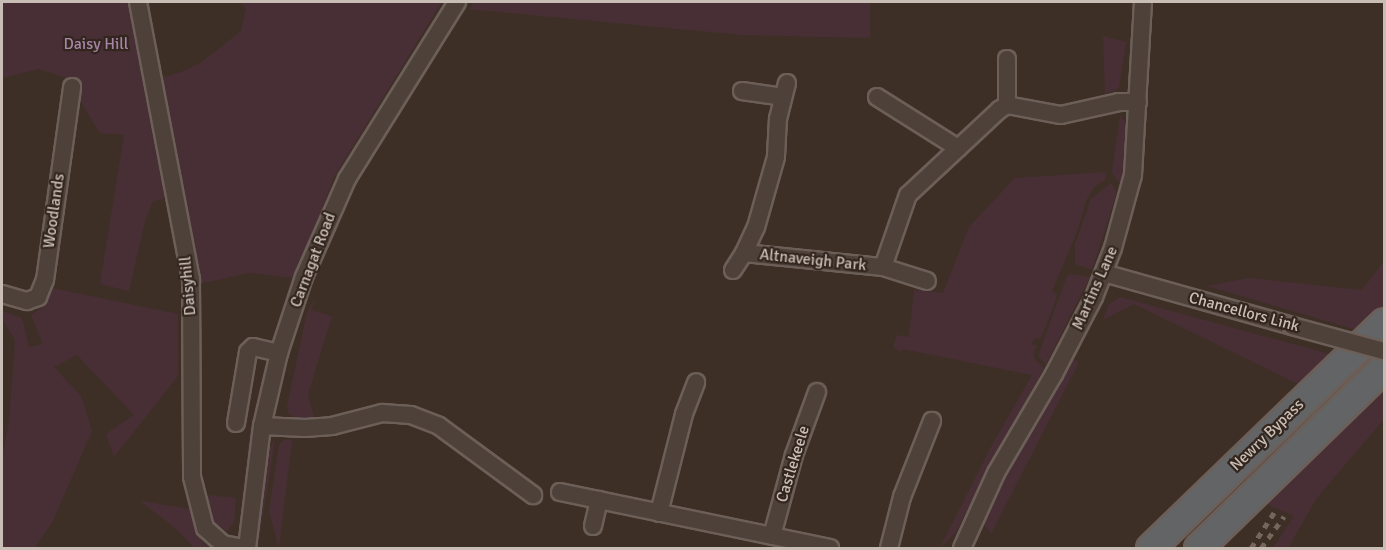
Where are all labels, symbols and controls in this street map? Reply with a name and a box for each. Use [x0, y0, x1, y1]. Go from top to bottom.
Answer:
park label: Daisy Hill [63, 34, 129, 54]
street label: Woodlands [39, 172, 69, 250]
street label: Carnagat Road [286, 210, 340, 310]
street label: Martins Lane [1068, 243, 1122, 333]
street label: Altnaveigh Park [759, 245, 867, 275]
street label: Daisyhill [176, 256, 200, 316]
street label: Chancellors Link [1187, 288, 1301, 336]
street label: Newry Bypass [1226, 395, 1308, 475]
street label: Castlekeele [772, 423, 814, 505]

